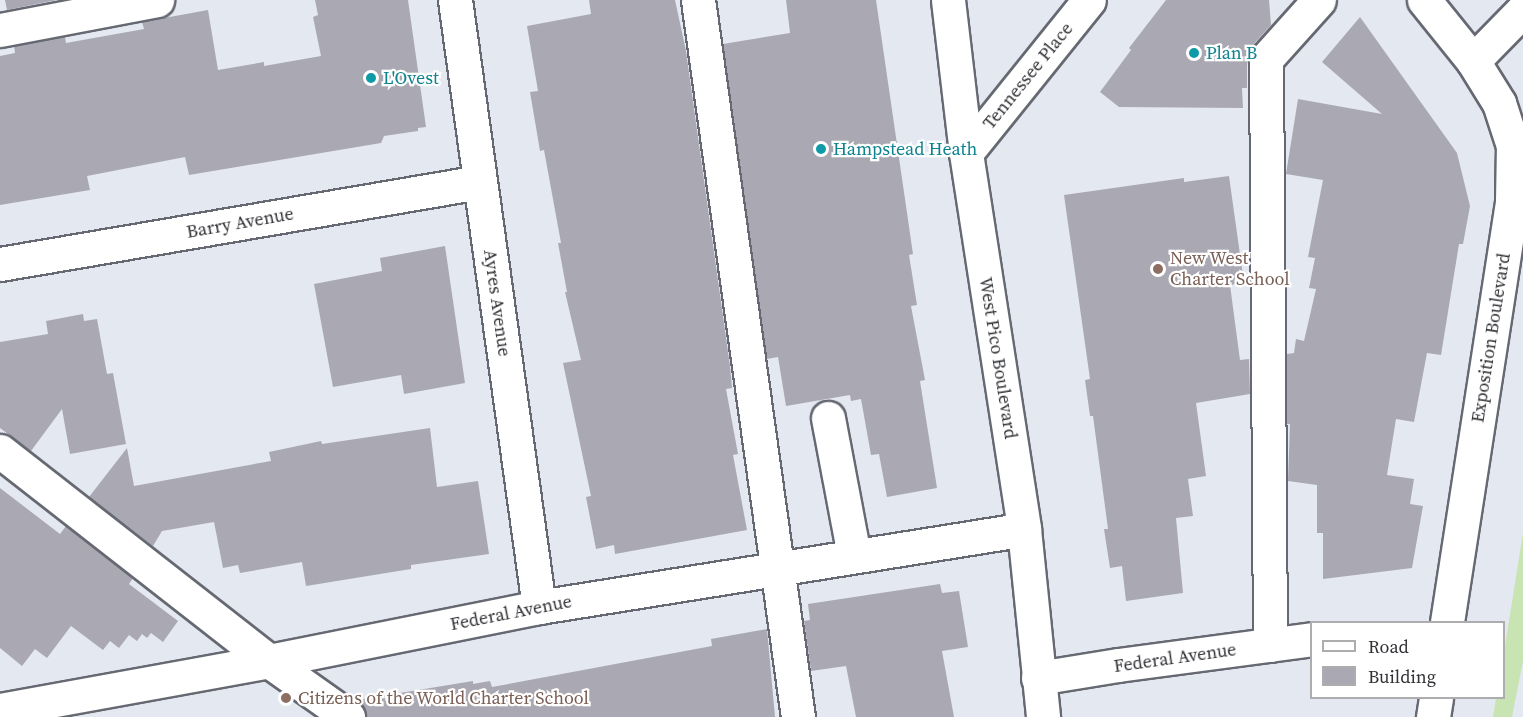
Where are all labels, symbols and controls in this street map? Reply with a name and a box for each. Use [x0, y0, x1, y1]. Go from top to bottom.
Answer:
street label: Tennessee Place [978, 18, 1078, 134]
place label: Plan B [1206, 42, 1257, 64]
marker: Plan B [1187, 46, 1201, 60]
place label: L'Ovest [383, 67, 439, 89]
marker: L'Ovest [364, 71, 378, 85]
place label: Hampstead Heath [833, 138, 977, 160]
marker: Hampstead Heath [814, 142, 828, 156]
street label: Barry Avenue [185, 203, 295, 243]
street label: Ayres Avenue [479, 248, 515, 358]
place label: New West Charter School [1170, 248, 1290, 290]
street label: Exposition Boulevard [1467, 252, 1515, 424]
marker: New West Charter School [1151, 262, 1165, 276]
street label: West Pico Boulevard [975, 276, 1021, 440]
street label: Federal Avenue [448, 591, 574, 635]
legend [1310, 621, 1505, 699]
text: Road [1368, 634, 1409, 659]
street label: Federal Avenue [1112, 639, 1238, 677]
text: Building [1368, 664, 1436, 689]
place label: Citizens of the World Charter School [298, 687, 589, 709]
marker: Citizens of the World Charter School [279, 691, 293, 705]

